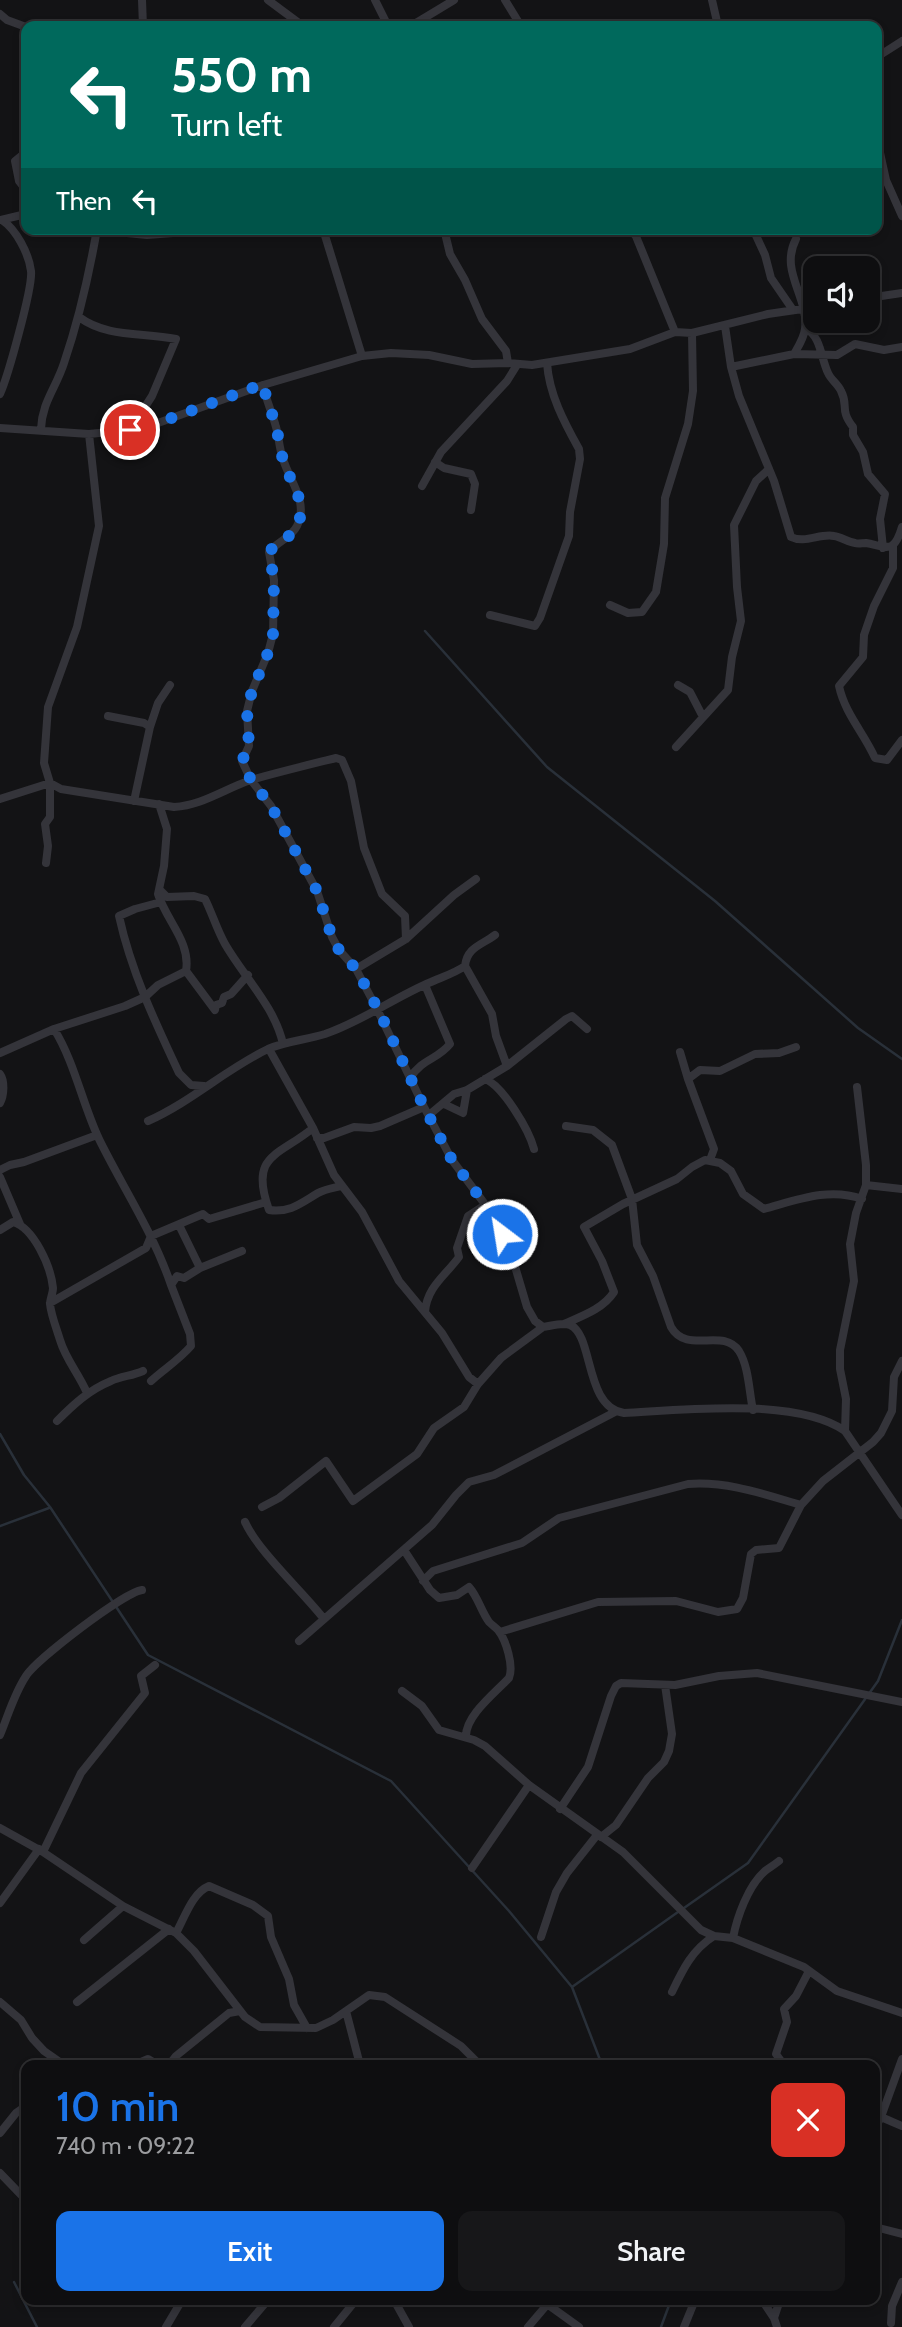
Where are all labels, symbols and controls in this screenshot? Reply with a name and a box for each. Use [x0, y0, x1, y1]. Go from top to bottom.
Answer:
text: 550 m [171, 45, 312, 104]
icon: left [56, 49, 147, 140]
text: Turn left [171, 105, 282, 144]
icon: left [126, 182, 164, 220]
text: Then [56, 185, 112, 217]
map controls [803, 256, 880, 333]
button: sound [803, 256, 880, 333]
pin [100, 400, 160, 460]
icon: arrive [111, 411, 149, 449]
position arrow [465, 1197, 539, 1271]
text: 10 min [56, 2080, 179, 2132]
button: close [771, 2083, 845, 2157]
text: 740 m · 09:22 [56, 2132, 195, 2160]
button: Exit [56, 2211, 444, 2291]
button: Share [458, 2211, 845, 2291]

